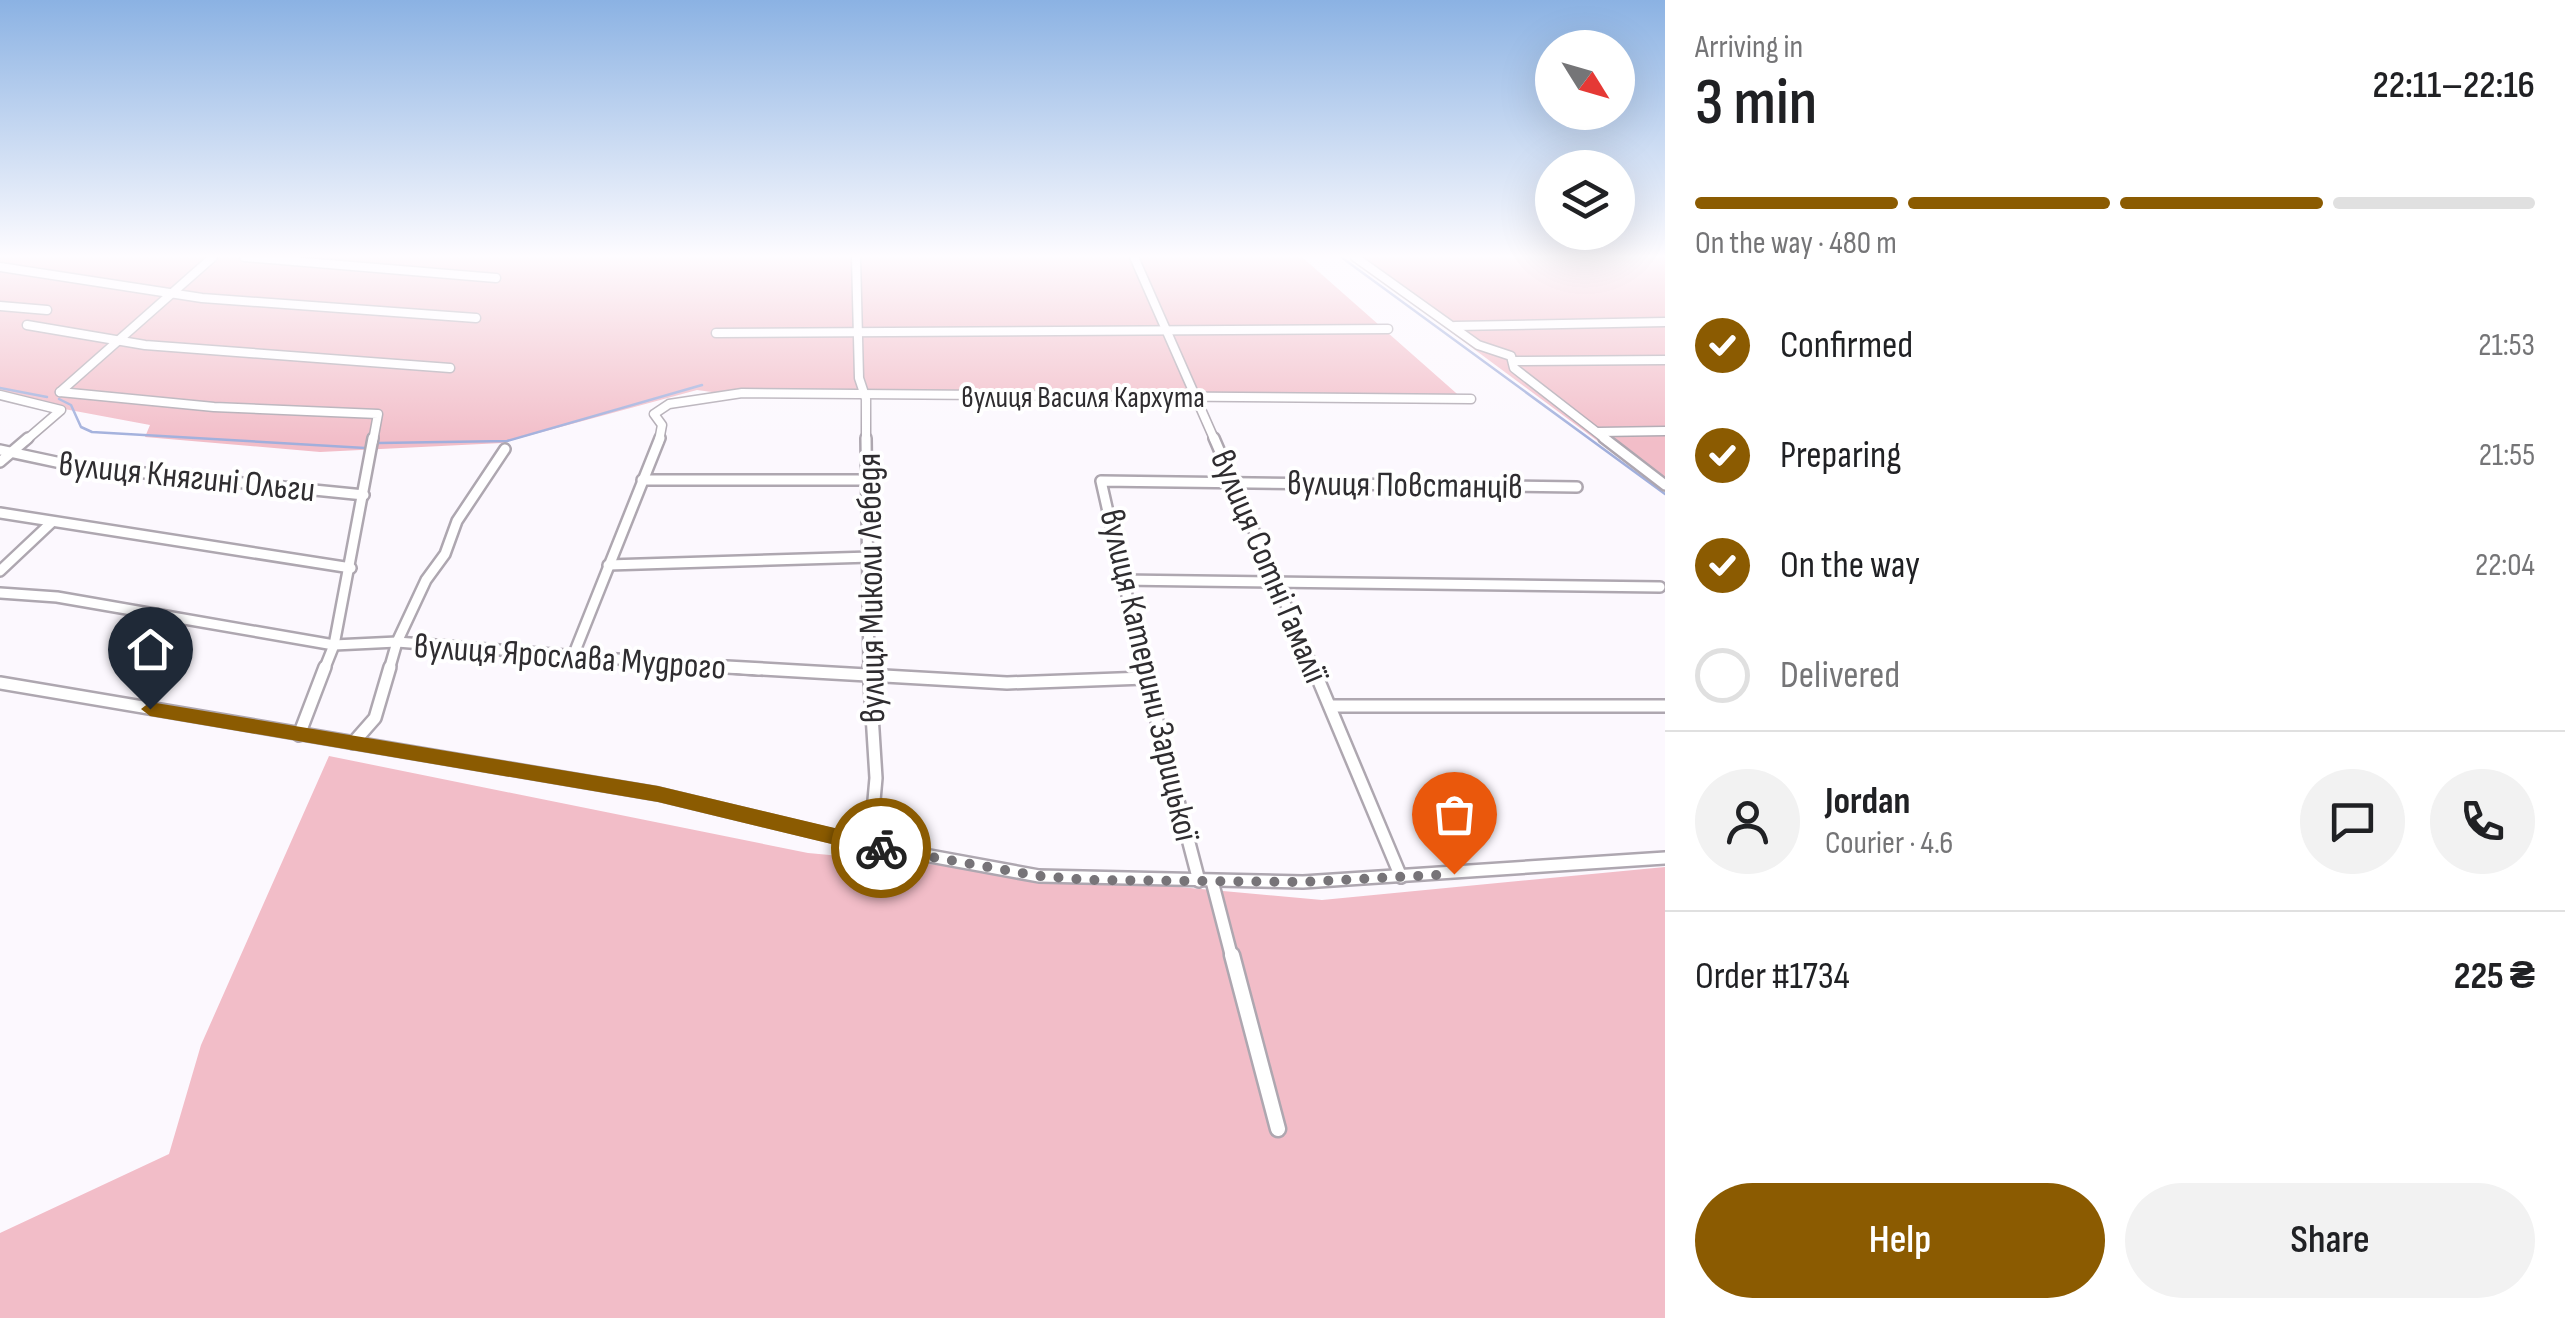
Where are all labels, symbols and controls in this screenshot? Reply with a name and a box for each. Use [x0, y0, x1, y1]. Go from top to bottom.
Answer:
text: Arriving in [1695, 28, 1803, 67]
north arrow [1535, 30, 1635, 130]
map controls [1535, 30, 1635, 250]
text: 22:11–22:16 [2372, 63, 2535, 108]
text: 3 min [1695, 65, 1817, 143]
button: layers [1535, 150, 1635, 250]
text: On the way · 480 m [1695, 224, 1897, 263]
icon: check [1695, 318, 1750, 373]
text: Confirmed [1780, 323, 1913, 368]
text: 21:53 [2478, 326, 2535, 365]
street label: вулиця Василя Кархута [961, 380, 1205, 416]
icon: check [1695, 428, 1750, 483]
text: Preparing [1780, 433, 1901, 478]
text: 21:55 [2479, 436, 2535, 475]
street label: вулиця Княгині Ольги [57, 443, 317, 512]
street label: вулиця Сотні Гамалії [1200, 444, 1338, 691]
street label: вулиця Миколи Лебедя [848, 453, 895, 723]
street label: вулиця Повстанців [1287, 462, 1523, 509]
street label: вулиця Катерини Зарицької [1089, 505, 1208, 847]
icon: check [1695, 538, 1750, 593]
text: On the way [1780, 543, 1920, 588]
text: 22:04 [2475, 546, 2535, 585]
pin [108, 607, 193, 710]
icon: home [123, 622, 178, 677]
street label: вулиця Ярослава Мудрого [412, 625, 727, 690]
text: Delivered [1780, 653, 1900, 698]
button: person [1695, 769, 1800, 874]
button: chat [2300, 769, 2405, 874]
button: phone [2430, 769, 2535, 874]
pin [1412, 772, 1497, 875]
text: Jordan [1825, 779, 1910, 824]
icon: bag [1427, 787, 1482, 842]
courier [831, 798, 931, 898]
icon: bike [854, 821, 909, 876]
text: Courier · 4.6 [1825, 824, 1953, 863]
text: Order #1734 [1695, 954, 1850, 999]
text: 225 ₴ [2454, 954, 2535, 999]
button: Help [1695, 1183, 2105, 1298]
button: Share [2125, 1183, 2535, 1298]

